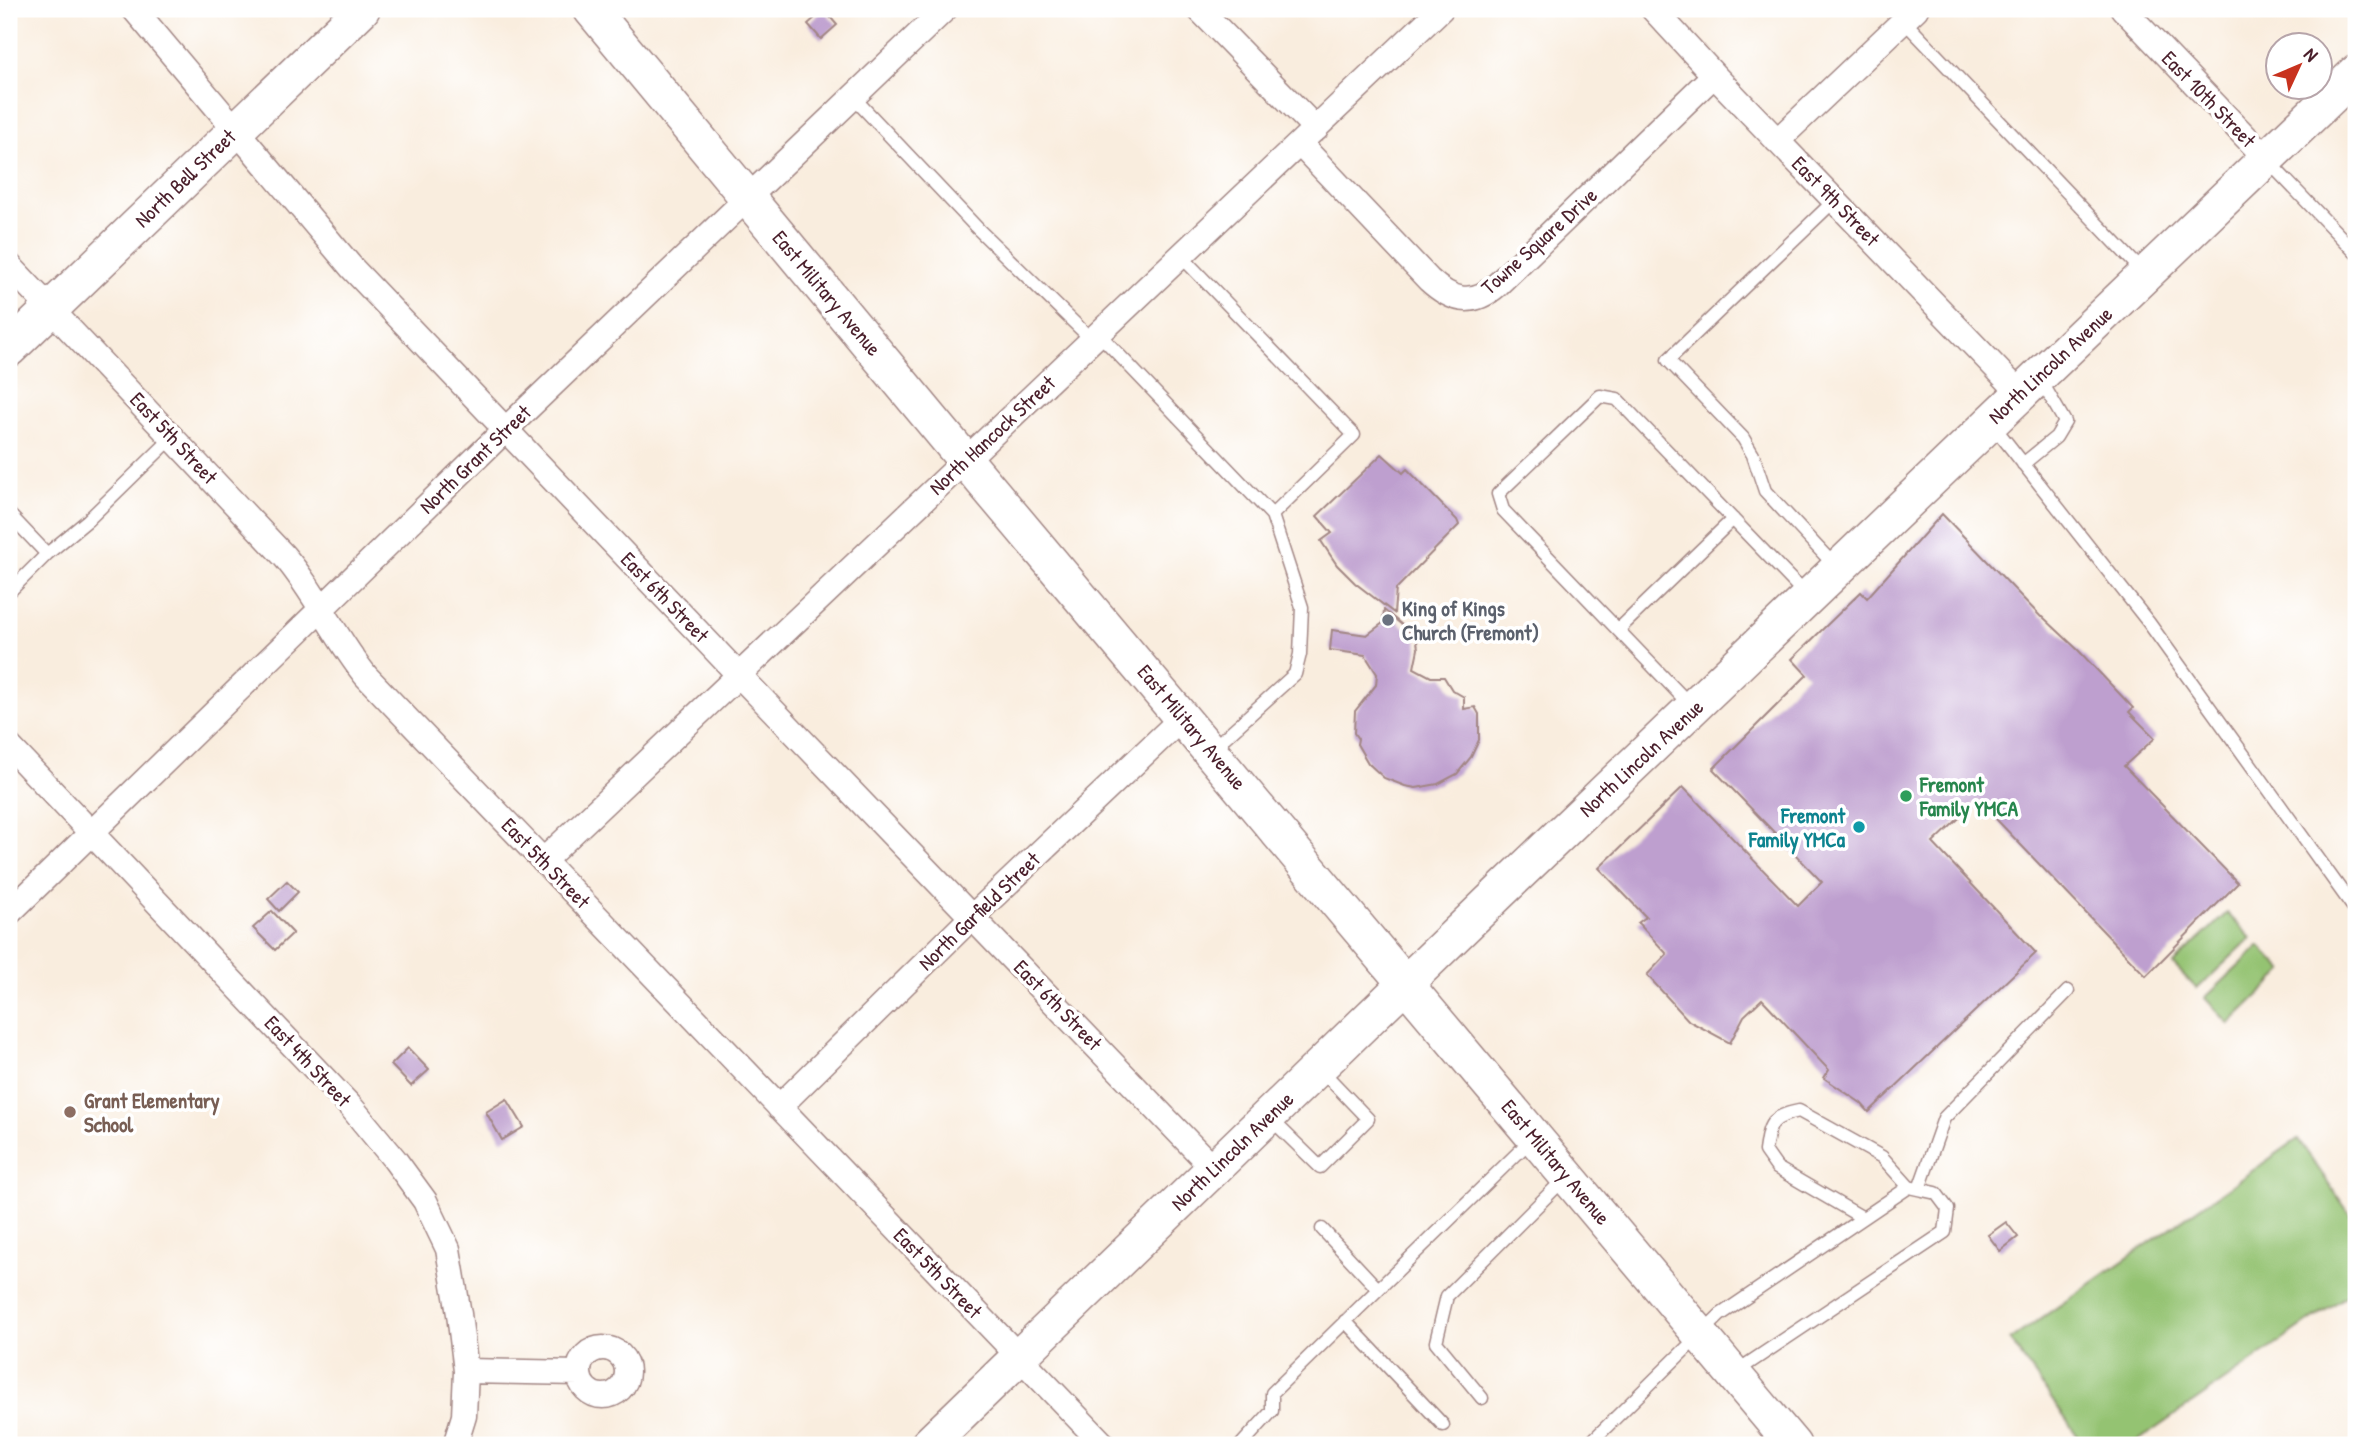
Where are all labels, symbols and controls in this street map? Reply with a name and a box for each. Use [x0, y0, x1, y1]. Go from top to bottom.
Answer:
north arrow [2264, 32, 2334, 102]
text: N [2298, 42, 2324, 67]
street label: East 10th Street [2155, 44, 2263, 154]
street label: North Bell Street [128, 122, 243, 234]
street label: East 9th Street [1786, 150, 1887, 253]
street label: Towne Square Drive [1474, 181, 1604, 301]
street label: East Military Avenue [766, 224, 888, 362]
street label: North Lincoln Avenue [1981, 300, 2119, 430]
street label: North Hancock Street [922, 368, 1062, 501]
street label: East 5th Street [124, 386, 225, 491]
street label: North Grant Street [413, 398, 538, 520]
street label: East 6th Street [614, 545, 716, 649]
place label: King of Kings Church (Fremont) [1402, 594, 1539, 647]
marker: King of Kings Church (Fremont) [1380, 612, 1396, 628]
street label: East Military Avenue [1131, 658, 1253, 796]
street label: North Lincoln Avenue [1572, 693, 1710, 823]
place label: Fremont Family YMCA [1919, 770, 2019, 824]
marker: Fremont Family YMCA [1898, 788, 1914, 804]
place label: Fremont Family YMCa [1748, 801, 1846, 855]
street label: East 5th Street [495, 811, 597, 915]
marker: Fremont Family YMCa [1851, 819, 1867, 835]
street label: North Garfield Street [912, 845, 1047, 977]
street label: East 6th Street [1007, 953, 1109, 1057]
street label: East 4th Street [258, 1009, 358, 1114]
street label: North Lincoln Avenue [1164, 1085, 1300, 1217]
place label: Grant Elementary School [84, 1086, 220, 1139]
street label: East Military Avenue [1495, 1093, 1617, 1231]
marker: Grant Elementary School [62, 1104, 78, 1120]
street label: East 5th Street [887, 1221, 989, 1325]

